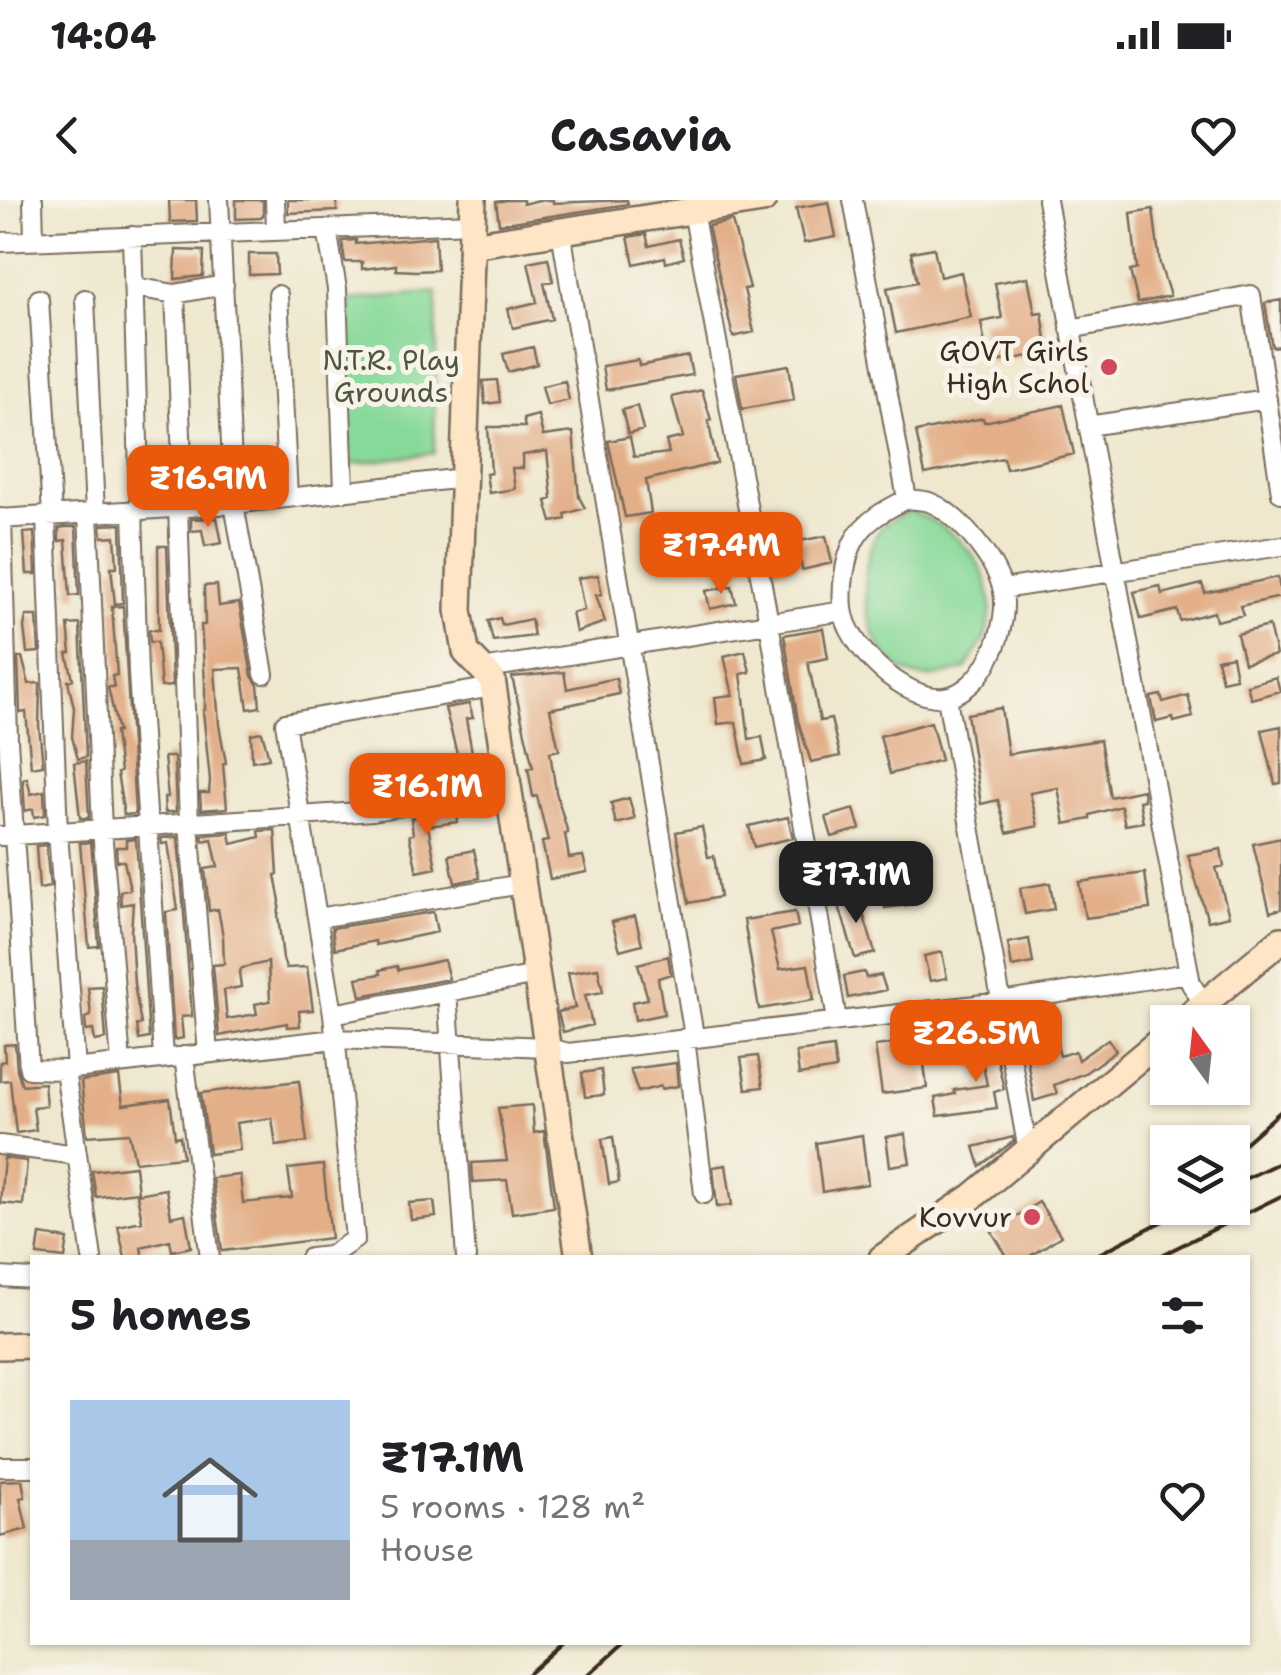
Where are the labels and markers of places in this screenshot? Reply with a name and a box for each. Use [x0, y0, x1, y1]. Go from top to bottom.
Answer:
place label: GOVT Girls High Schol [939, 332, 1090, 402]
marker: GOVT Girls High Schol [1098, 356, 1120, 378]
pin: ₹16.9M [127, 445, 289, 530]
pin: ₹17.4M [640, 512, 802, 597]
pin: ₹16.1M [346, 753, 508, 838]
pin: ₹17.1M [775, 841, 937, 926]
pin: ₹26.5M [895, 1000, 1057, 1085]
place label: Kovvur [919, 1198, 1012, 1236]
marker: Kovvur [1021, 1206, 1043, 1228]

